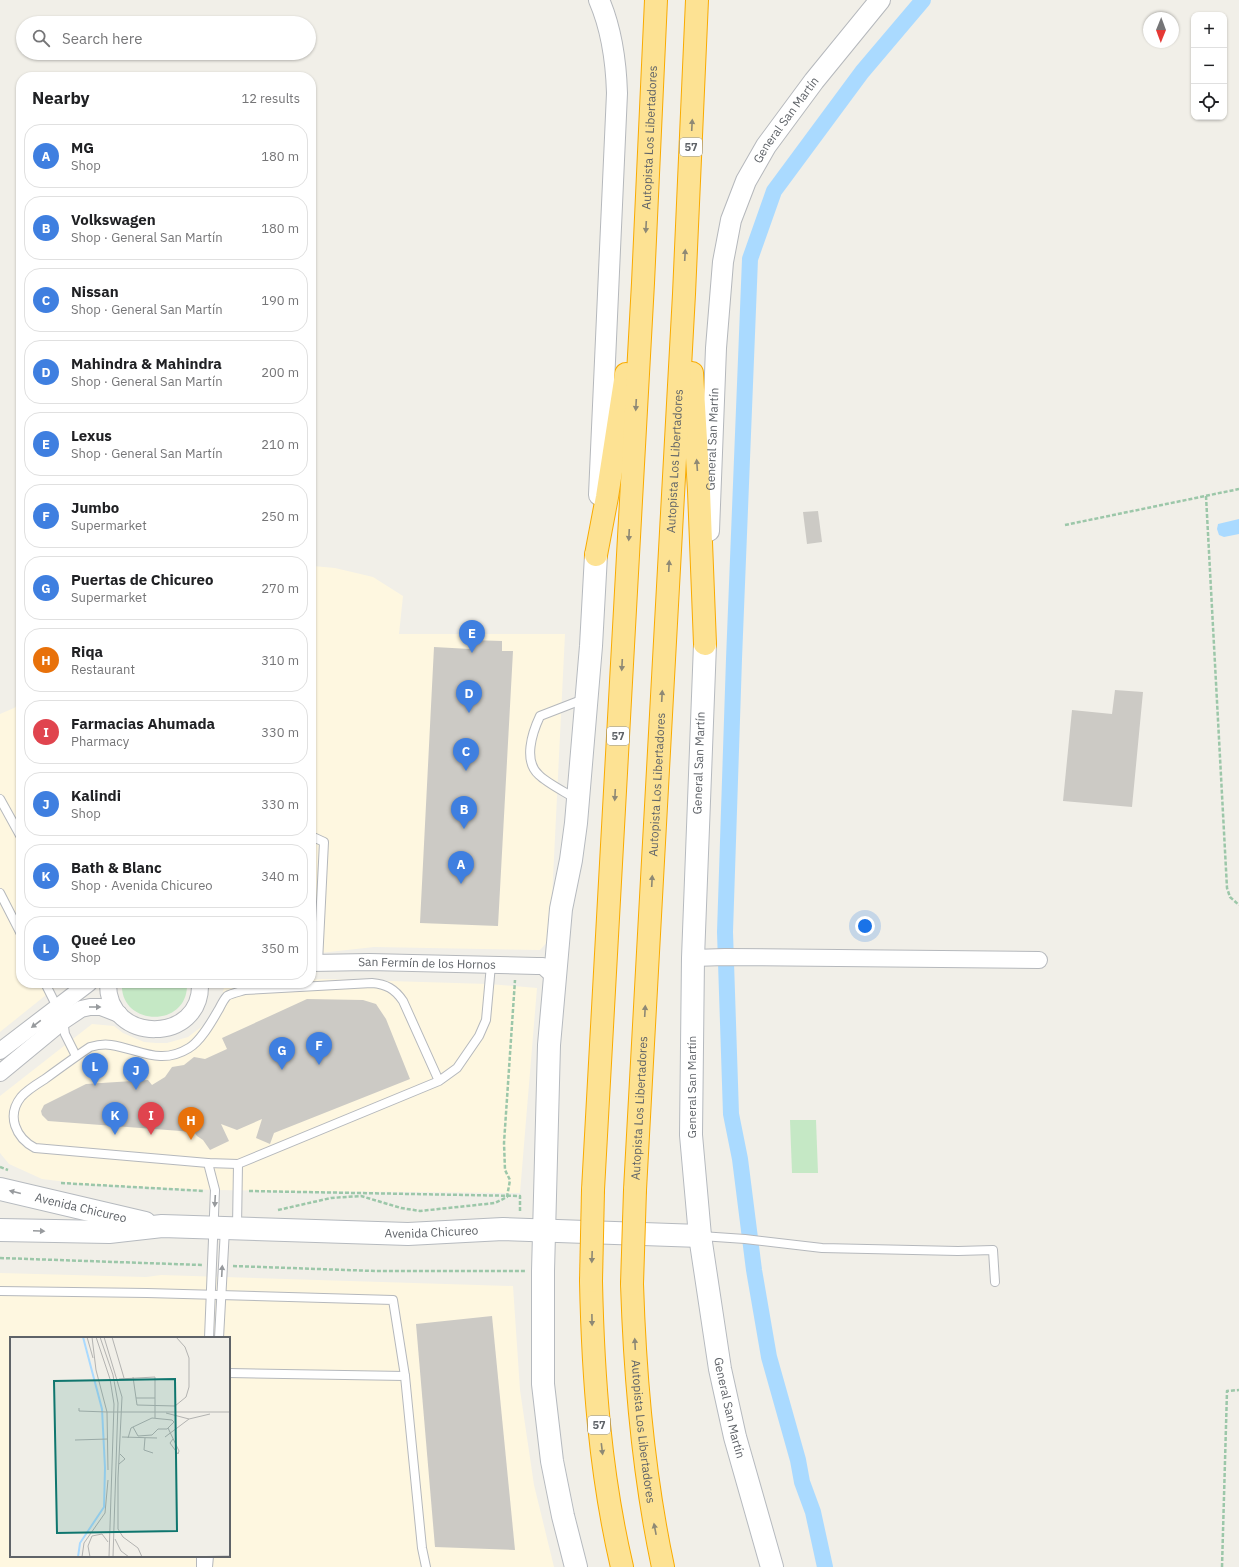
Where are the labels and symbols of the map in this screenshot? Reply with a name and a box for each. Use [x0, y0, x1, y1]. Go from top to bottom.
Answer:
north arrow [1143, 12, 1179, 48]
street label: Autopista Los Libertadores [638, 65, 660, 210]
street label: General San Martín [750, 73, 822, 166]
one-way arrow [688, 119, 695, 131]
road number: 57 [680, 138, 702, 156]
one-way arrow [642, 221, 649, 233]
one-way arrow [682, 249, 689, 261]
street label: General San Martín [703, 387, 721, 491]
street label: Autopista Los Libertadores [663, 389, 686, 533]
one-way arrow [633, 399, 640, 411]
one-way arrow [694, 459, 701, 471]
one-way arrow [626, 529, 633, 541]
one-way arrow [666, 559, 672, 572]
pin: E [459, 620, 485, 653]
one-way arrow [619, 659, 625, 672]
pin: D [456, 680, 482, 713]
one-way arrow [659, 689, 665, 702]
street label: General San Martín [689, 711, 708, 815]
street label: Autopista Los Libertadores [645, 712, 668, 857]
road number: 57 [607, 727, 629, 745]
pin: C [453, 738, 479, 771]
one-way arrow [612, 789, 618, 802]
pin: B [451, 796, 477, 829]
pin: A [448, 851, 474, 884]
one-way arrow [649, 874, 655, 887]
your location [855, 916, 875, 936]
street label: San Fermín de los Hornos [358, 954, 496, 972]
one-way arrow [89, 1004, 102, 1010]
one-way arrow [642, 1004, 648, 1017]
one-way arrow [30, 1019, 41, 1028]
pin: F [306, 1032, 332, 1065]
street label: Autopista Los Libertadores [628, 1036, 650, 1181]
street label: General San Martín [684, 1036, 699, 1138]
pin: G [269, 1037, 295, 1070]
pin: L [82, 1053, 108, 1086]
pin: J [123, 1057, 149, 1090]
pin: K [102, 1102, 128, 1135]
pin: I [138, 1102, 164, 1135]
pin: H [178, 1107, 204, 1140]
one-way arrow [9, 1189, 21, 1195]
street label: Avenida Chicureo [34, 1189, 129, 1226]
one-way arrow [212, 1195, 218, 1208]
street label: Avenida Chicureo [384, 1222, 479, 1241]
one-way arrow [33, 1228, 46, 1234]
one-way arrow [588, 1251, 595, 1263]
one-way arrow [219, 1265, 226, 1277]
one-way arrow [589, 1314, 595, 1327]
inset map [10, 1337, 230, 1557]
one-way arrow [631, 1338, 638, 1350]
street label: General San Martín [711, 1356, 749, 1460]
street label: Autopista Los Libertadores [629, 1359, 659, 1504]
road number: 57 [588, 1416, 610, 1434]
one-way arrow [599, 1443, 605, 1455]
one-way arrow [652, 1523, 658, 1535]

